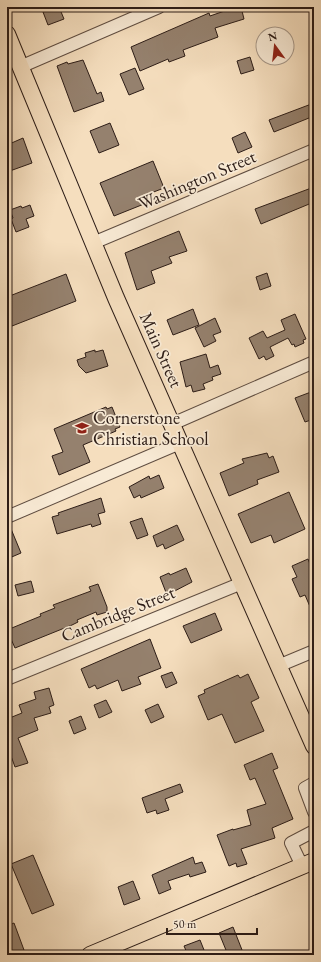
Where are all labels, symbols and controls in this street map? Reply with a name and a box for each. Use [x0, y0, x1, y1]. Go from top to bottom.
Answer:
north arrow [255, 26, 295, 66]
text: N [266, 28, 279, 44]
street label: Washington Street [134, 144, 260, 215]
street label: Main Street [135, 309, 188, 391]
place label: Cornerstone Christian School [93, 406, 208, 450]
school or university icon: Cornerstone Christian School [74, 420, 90, 436]
street label: Cambridge Street [58, 580, 178, 647]
scale bar [167, 910, 257, 936]
text: 50 m [173, 916, 197, 932]

